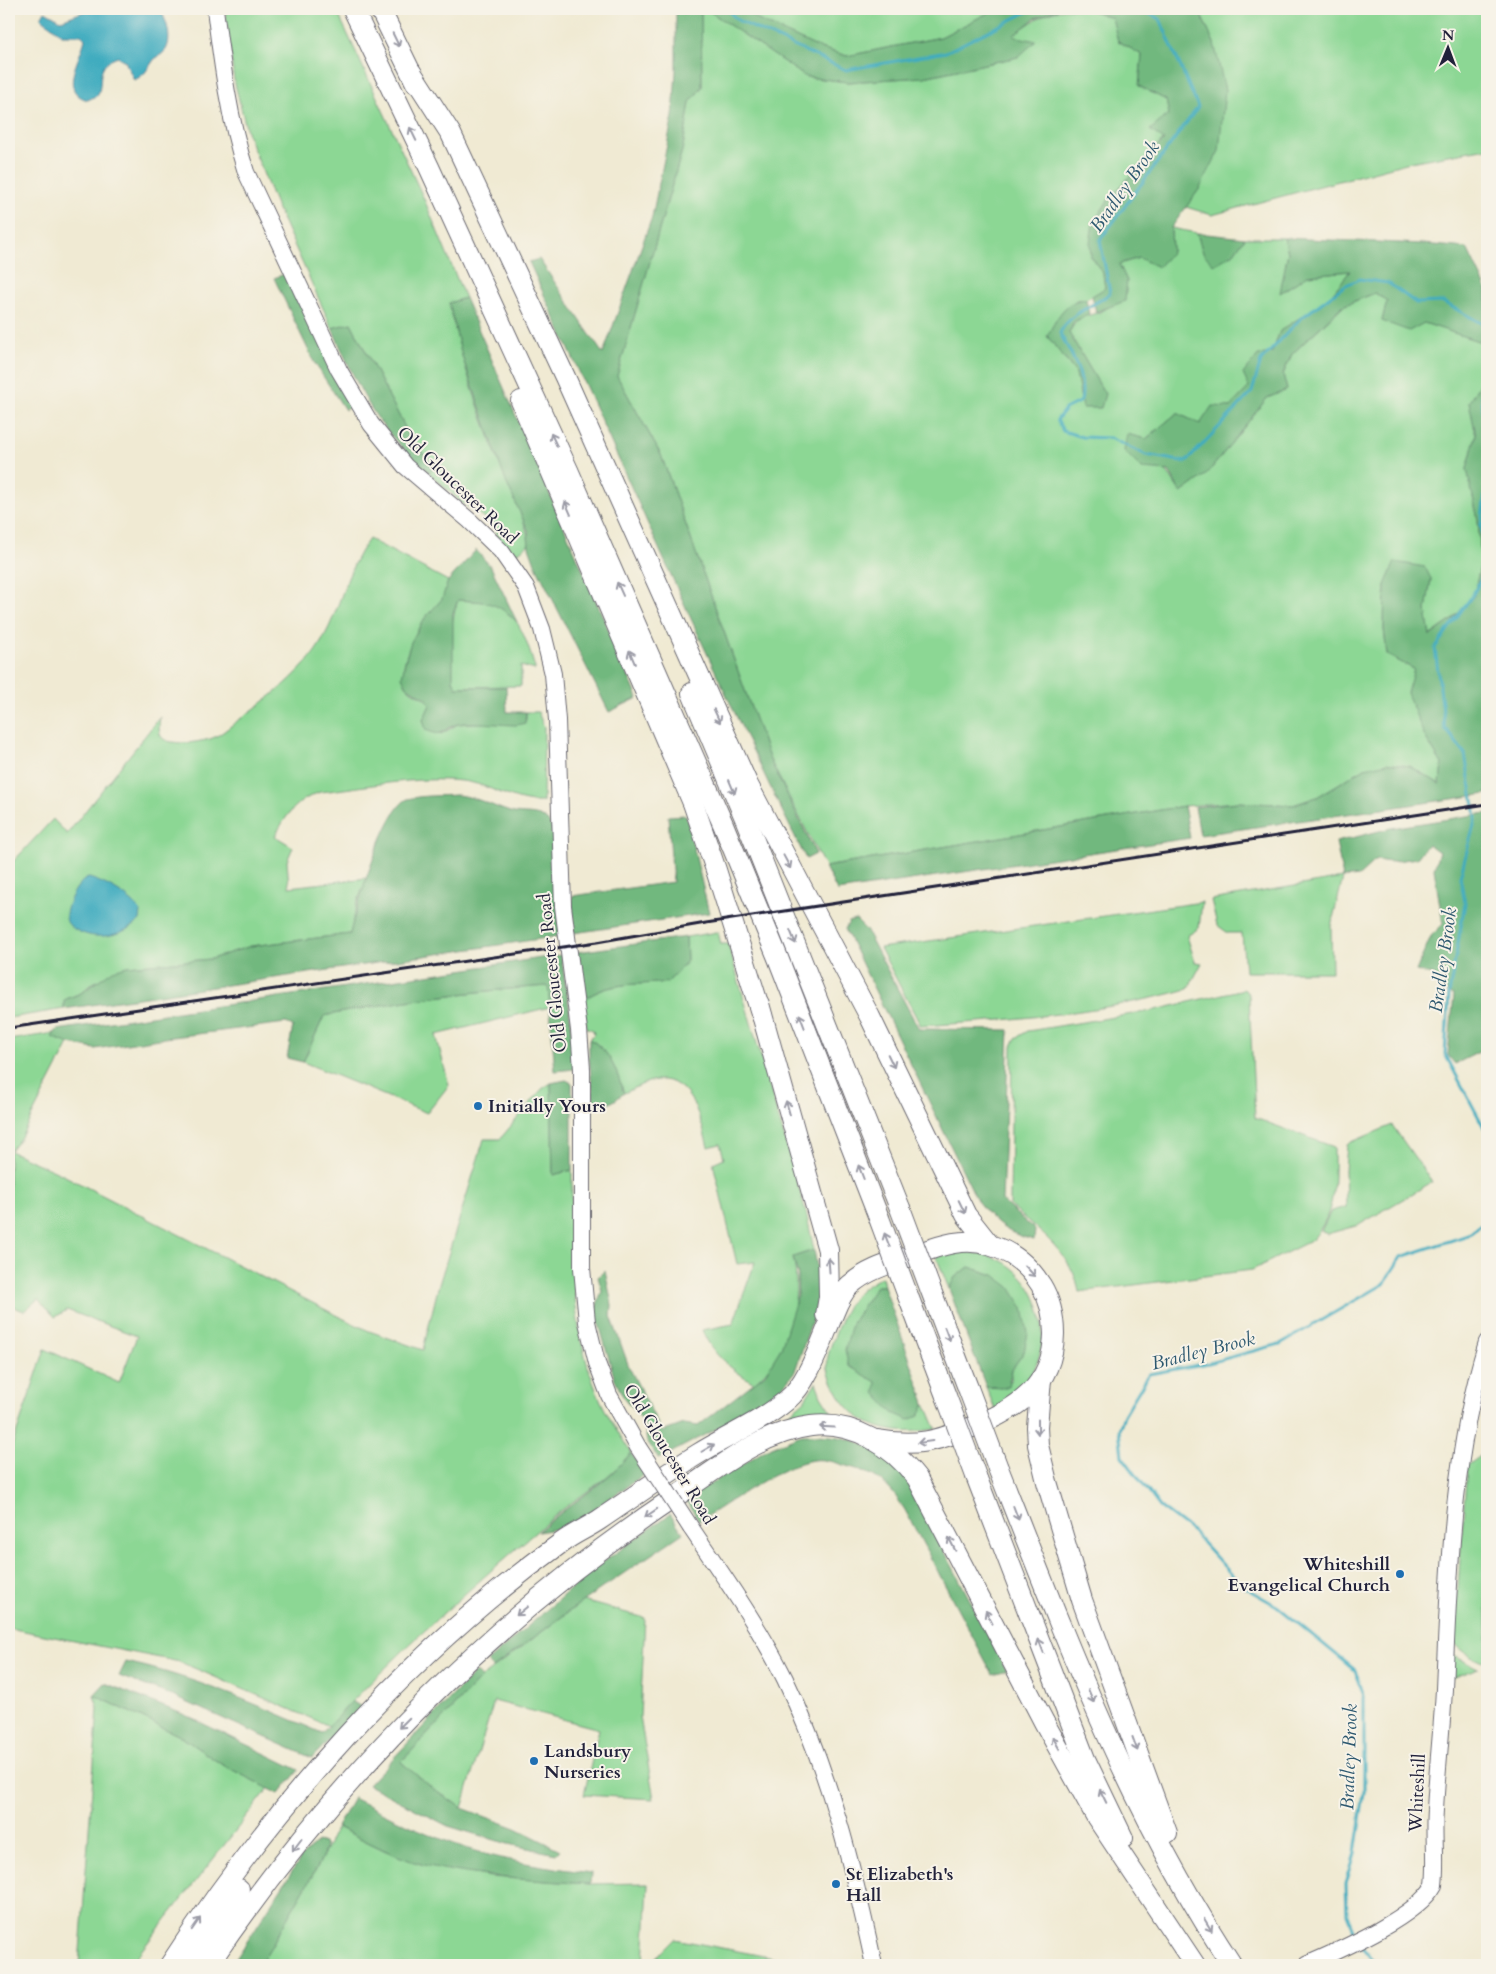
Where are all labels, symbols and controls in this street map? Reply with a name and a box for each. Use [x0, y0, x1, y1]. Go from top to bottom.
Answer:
north arrow [1424, 22, 1474, 72]
text: N [1442, 26, 1454, 45]
one-way arrow [391, 32, 401, 47]
one-way arrow [408, 127, 417, 142]
water label: Bradley Brook [1084, 135, 1166, 238]
street label: Old Gloucester Road [391, 421, 524, 550]
one-way arrow [549, 433, 559, 448]
one-way arrow [562, 501, 572, 516]
one-way arrow [615, 582, 625, 597]
one-way arrow [626, 650, 636, 665]
one-way arrow [712, 708, 722, 723]
one-way arrow [728, 779, 737, 794]
one-way arrow [782, 855, 792, 870]
street label: Old Gloucester Road [532, 892, 573, 1054]
water label: Bradley Brook [1423, 905, 1463, 1015]
one-way arrow [789, 929, 798, 945]
one-way arrow [797, 1014, 807, 1029]
one-way arrow [887, 1053, 897, 1068]
place label: Initially Yours [488, 1094, 606, 1119]
marker: Initially Yours [472, 1100, 484, 1112]
one-way arrow [783, 1101, 793, 1117]
one-way arrow [856, 1165, 865, 1180]
one-way arrow [958, 1199, 967, 1214]
one-way arrow [882, 1233, 891, 1249]
one-way arrow [824, 1258, 833, 1274]
one-way arrow [1024, 1264, 1035, 1277]
water label: Bradley Brook [1149, 1325, 1259, 1376]
one-way arrow [943, 1326, 952, 1341]
street label: Old Gloucester Road [618, 1379, 722, 1530]
one-way arrow [1033, 1419, 1042, 1435]
one-way arrow [819, 1422, 835, 1431]
one-way arrow [917, 1438, 933, 1448]
one-way arrow [701, 1442, 715, 1452]
one-way arrow [1012, 1505, 1021, 1520]
one-way arrow [644, 1508, 658, 1518]
one-way arrow [947, 1537, 956, 1552]
place label: Whiteshill Evangelical Church [1228, 1552, 1390, 1598]
marker: Whiteshill Evangelical Church [1394, 1568, 1406, 1580]
one-way arrow [516, 1606, 529, 1617]
one-way arrow [984, 1610, 993, 1625]
one-way arrow [1036, 1639, 1045, 1654]
one-way arrow [1086, 1688, 1096, 1703]
water label: Bradley Brook [1334, 1703, 1364, 1811]
one-way arrow [398, 1717, 410, 1729]
one-way arrow [1050, 1736, 1060, 1750]
one-way arrow [1131, 1736, 1140, 1752]
place label: Landsbury Nurseries [544, 1739, 632, 1785]
street label: Whiteshill [1403, 1753, 1432, 1834]
marker: Landsbury Nurseries [528, 1755, 540, 1767]
one-way arrow [1098, 1789, 1107, 1804]
one-way arrow [292, 1838, 303, 1851]
place label: St Elizabeth's Hall [846, 1862, 953, 1908]
marker: St Elizabeth's Hall [830, 1878, 842, 1890]
one-way arrow [191, 1918, 201, 1932]
one-way arrow [1204, 1918, 1214, 1932]

